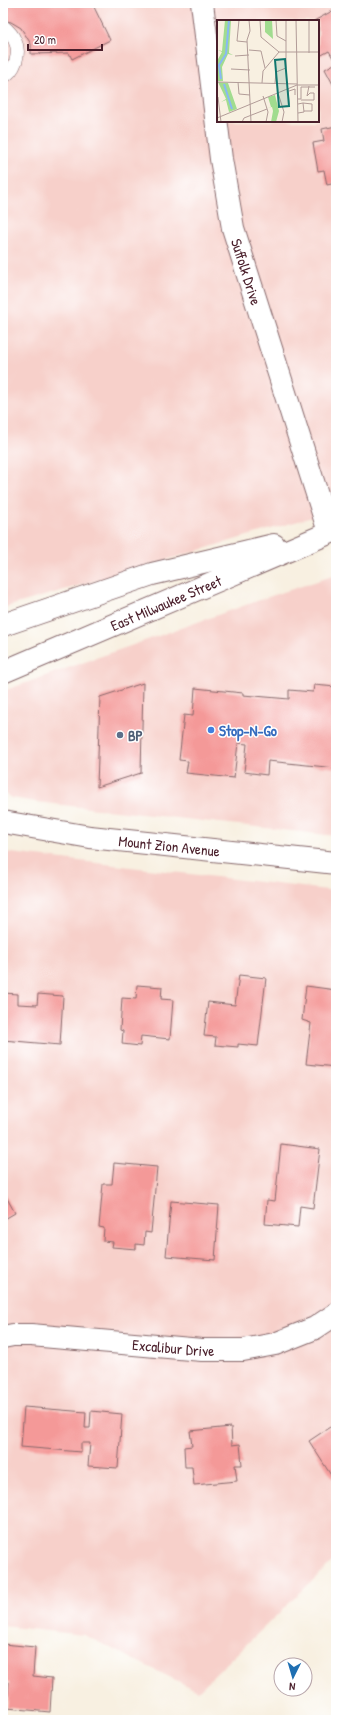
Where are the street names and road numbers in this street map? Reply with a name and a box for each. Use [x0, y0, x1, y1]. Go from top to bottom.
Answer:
street label: Suffolk Drive [226, 236, 267, 308]
street label: East Milwaukee Street [107, 569, 225, 636]
street label: Mount Zion Avenue [118, 830, 221, 861]
street label: Excalibur Drive [131, 1333, 214, 1361]

